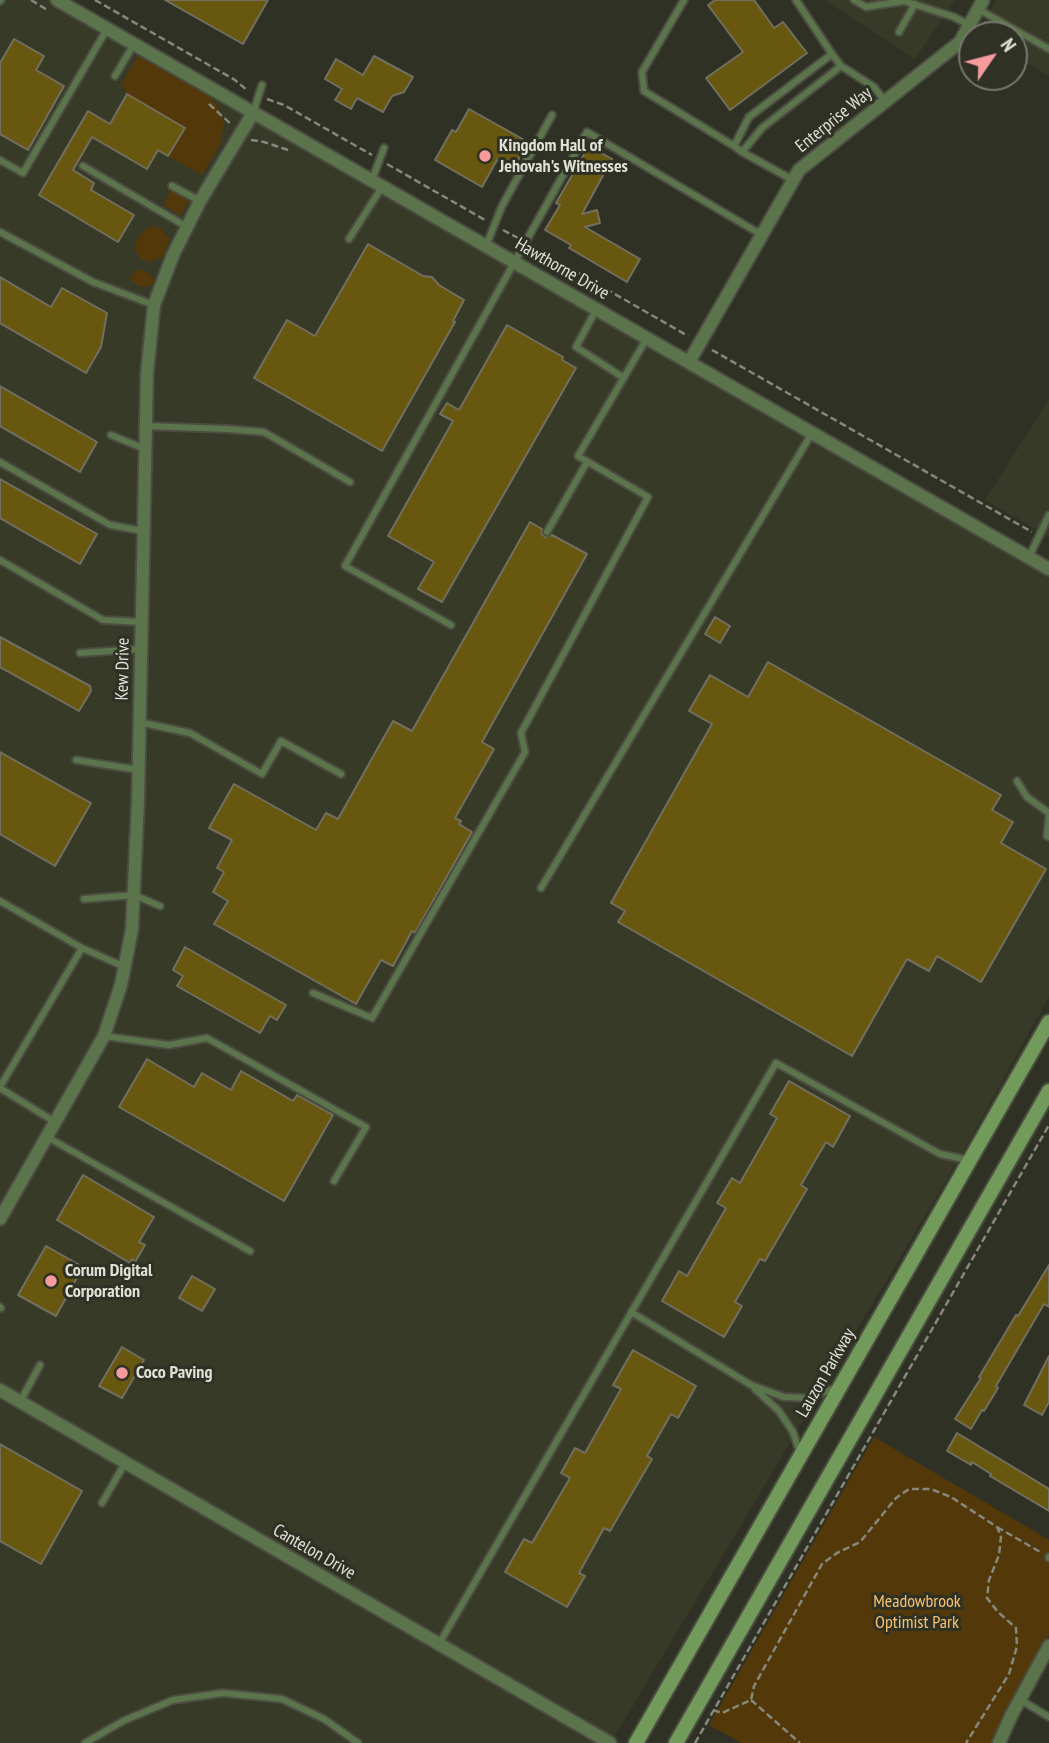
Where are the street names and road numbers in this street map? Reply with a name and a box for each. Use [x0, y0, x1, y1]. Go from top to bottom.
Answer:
street label: Enterprise Way [791, 83, 877, 157]
street label: Hawthorne Drive [511, 233, 613, 305]
street label: Kew Drive [112, 638, 134, 700]
street label: Lauzon Parkway [792, 1325, 860, 1421]
street label: Cantelon Drive [269, 1520, 359, 1584]

